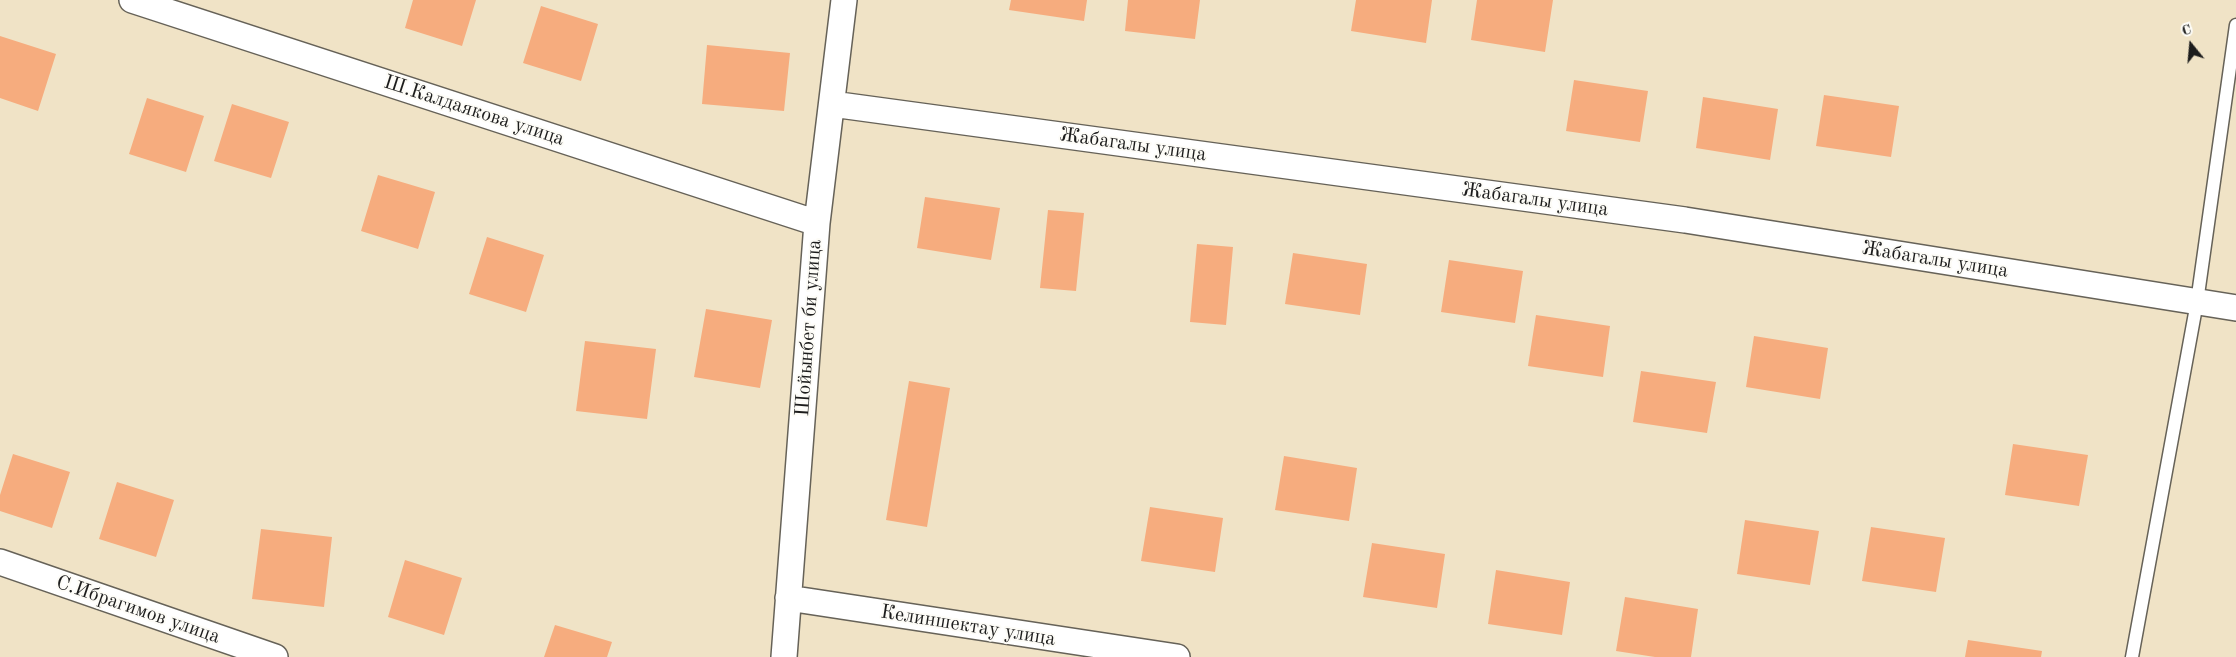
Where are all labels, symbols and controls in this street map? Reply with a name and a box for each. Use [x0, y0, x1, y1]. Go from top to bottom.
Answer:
north arrow [2166, 20, 2216, 70]
text: С [2180, 23, 2193, 39]
street label: Ш.Калдаякова улица [381, 70, 567, 152]
street label: Жабагалы улица [1058, 123, 1208, 167]
street label: Жабагалы улица [1460, 178, 1610, 222]
street label: Жабагалы улица [1860, 237, 2010, 283]
street label: Шойынбет би улица [791, 239, 827, 417]
street label: С.Ибрагимов улица [53, 571, 223, 649]
street label: Келиншектау улица [879, 600, 1057, 652]

